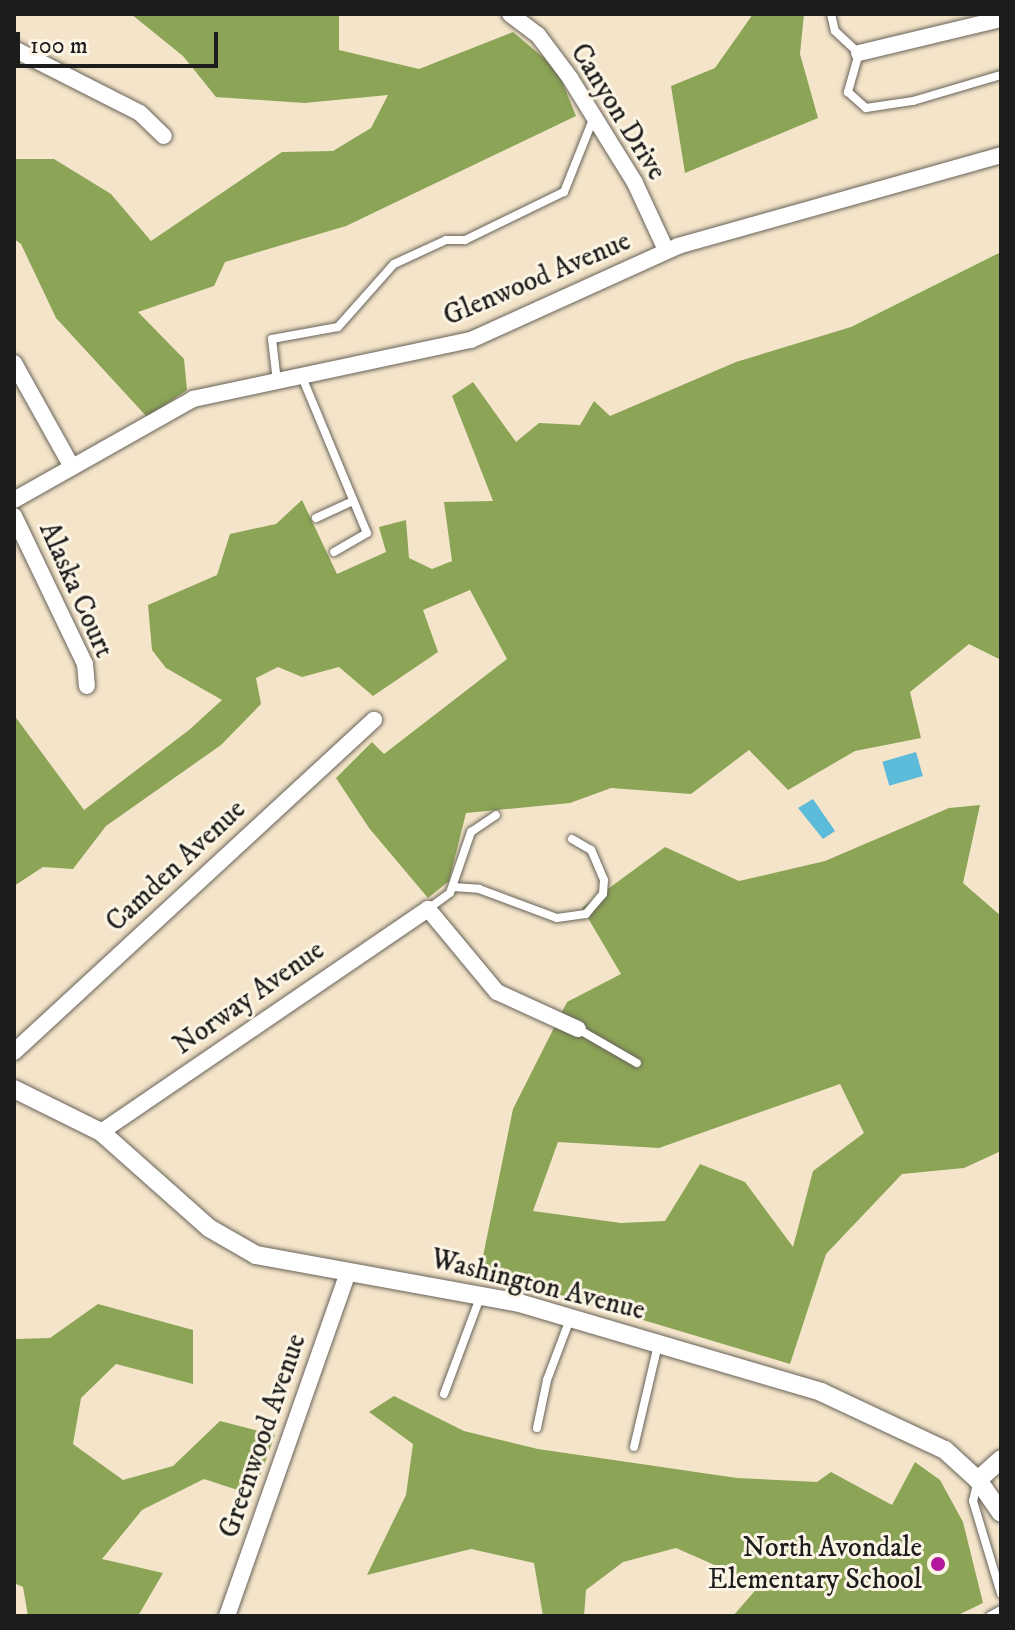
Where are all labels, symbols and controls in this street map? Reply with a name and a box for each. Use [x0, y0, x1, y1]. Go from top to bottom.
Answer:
scale bar [20, 16, 222, 66]
text: 100 m [30, 31, 88, 61]
street label: Canyon Drive [563, 37, 673, 187]
street label: Glenwood Avenue [438, 225, 636, 333]
street label: Alaska Court [31, 517, 121, 663]
street label: Camden Avenue [99, 793, 253, 939]
street label: Norway Avenue [167, 934, 331, 1062]
street label: Washington Avenue [428, 1242, 648, 1328]
street label: Greenwood Avenue [212, 1330, 314, 1542]
place label: North Avondale Elementary School [708, 1531, 922, 1597]
marker: North Avondale Elementary School [929, 1555, 947, 1573]

